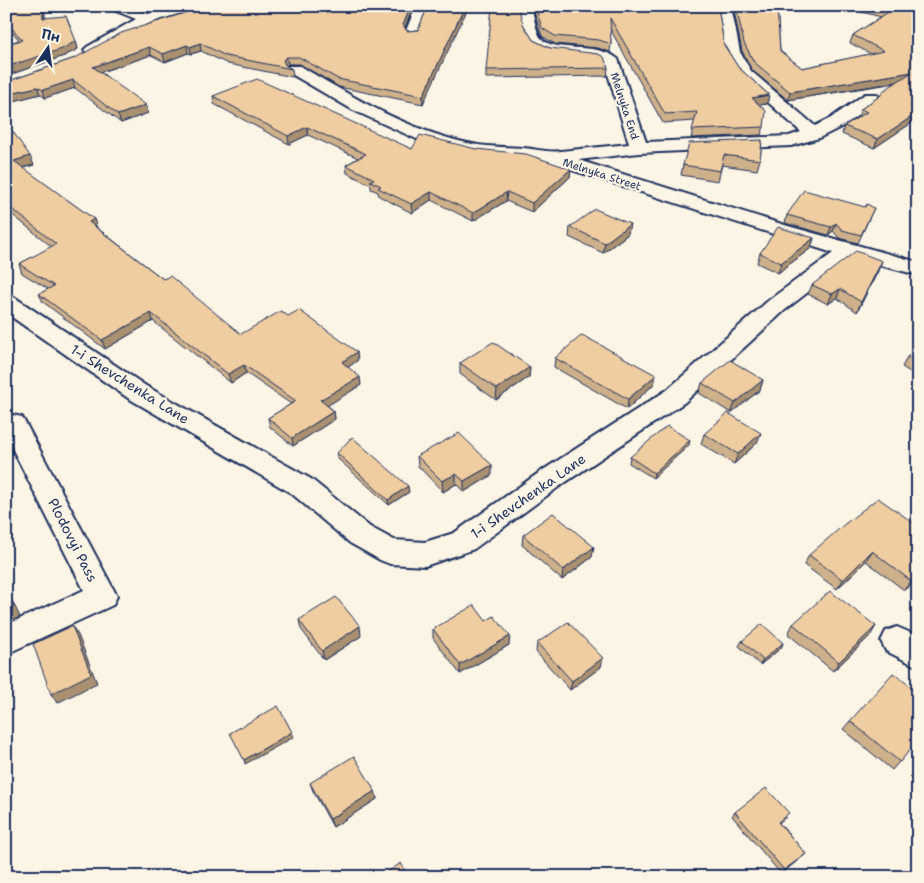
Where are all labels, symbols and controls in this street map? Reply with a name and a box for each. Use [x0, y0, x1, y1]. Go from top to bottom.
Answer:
north arrow [22, 22, 72, 72]
text: Пн [40, 24, 62, 46]
street label: Melnyka End [607, 71, 642, 142]
street label: Melnyka Street [561, 155, 643, 194]
street label: 1-i Shevchenka Lane [67, 340, 193, 428]
street label: 1-i Shevchenka Lane [467, 449, 589, 543]
street label: Plodovyi Pass [44, 495, 102, 585]

